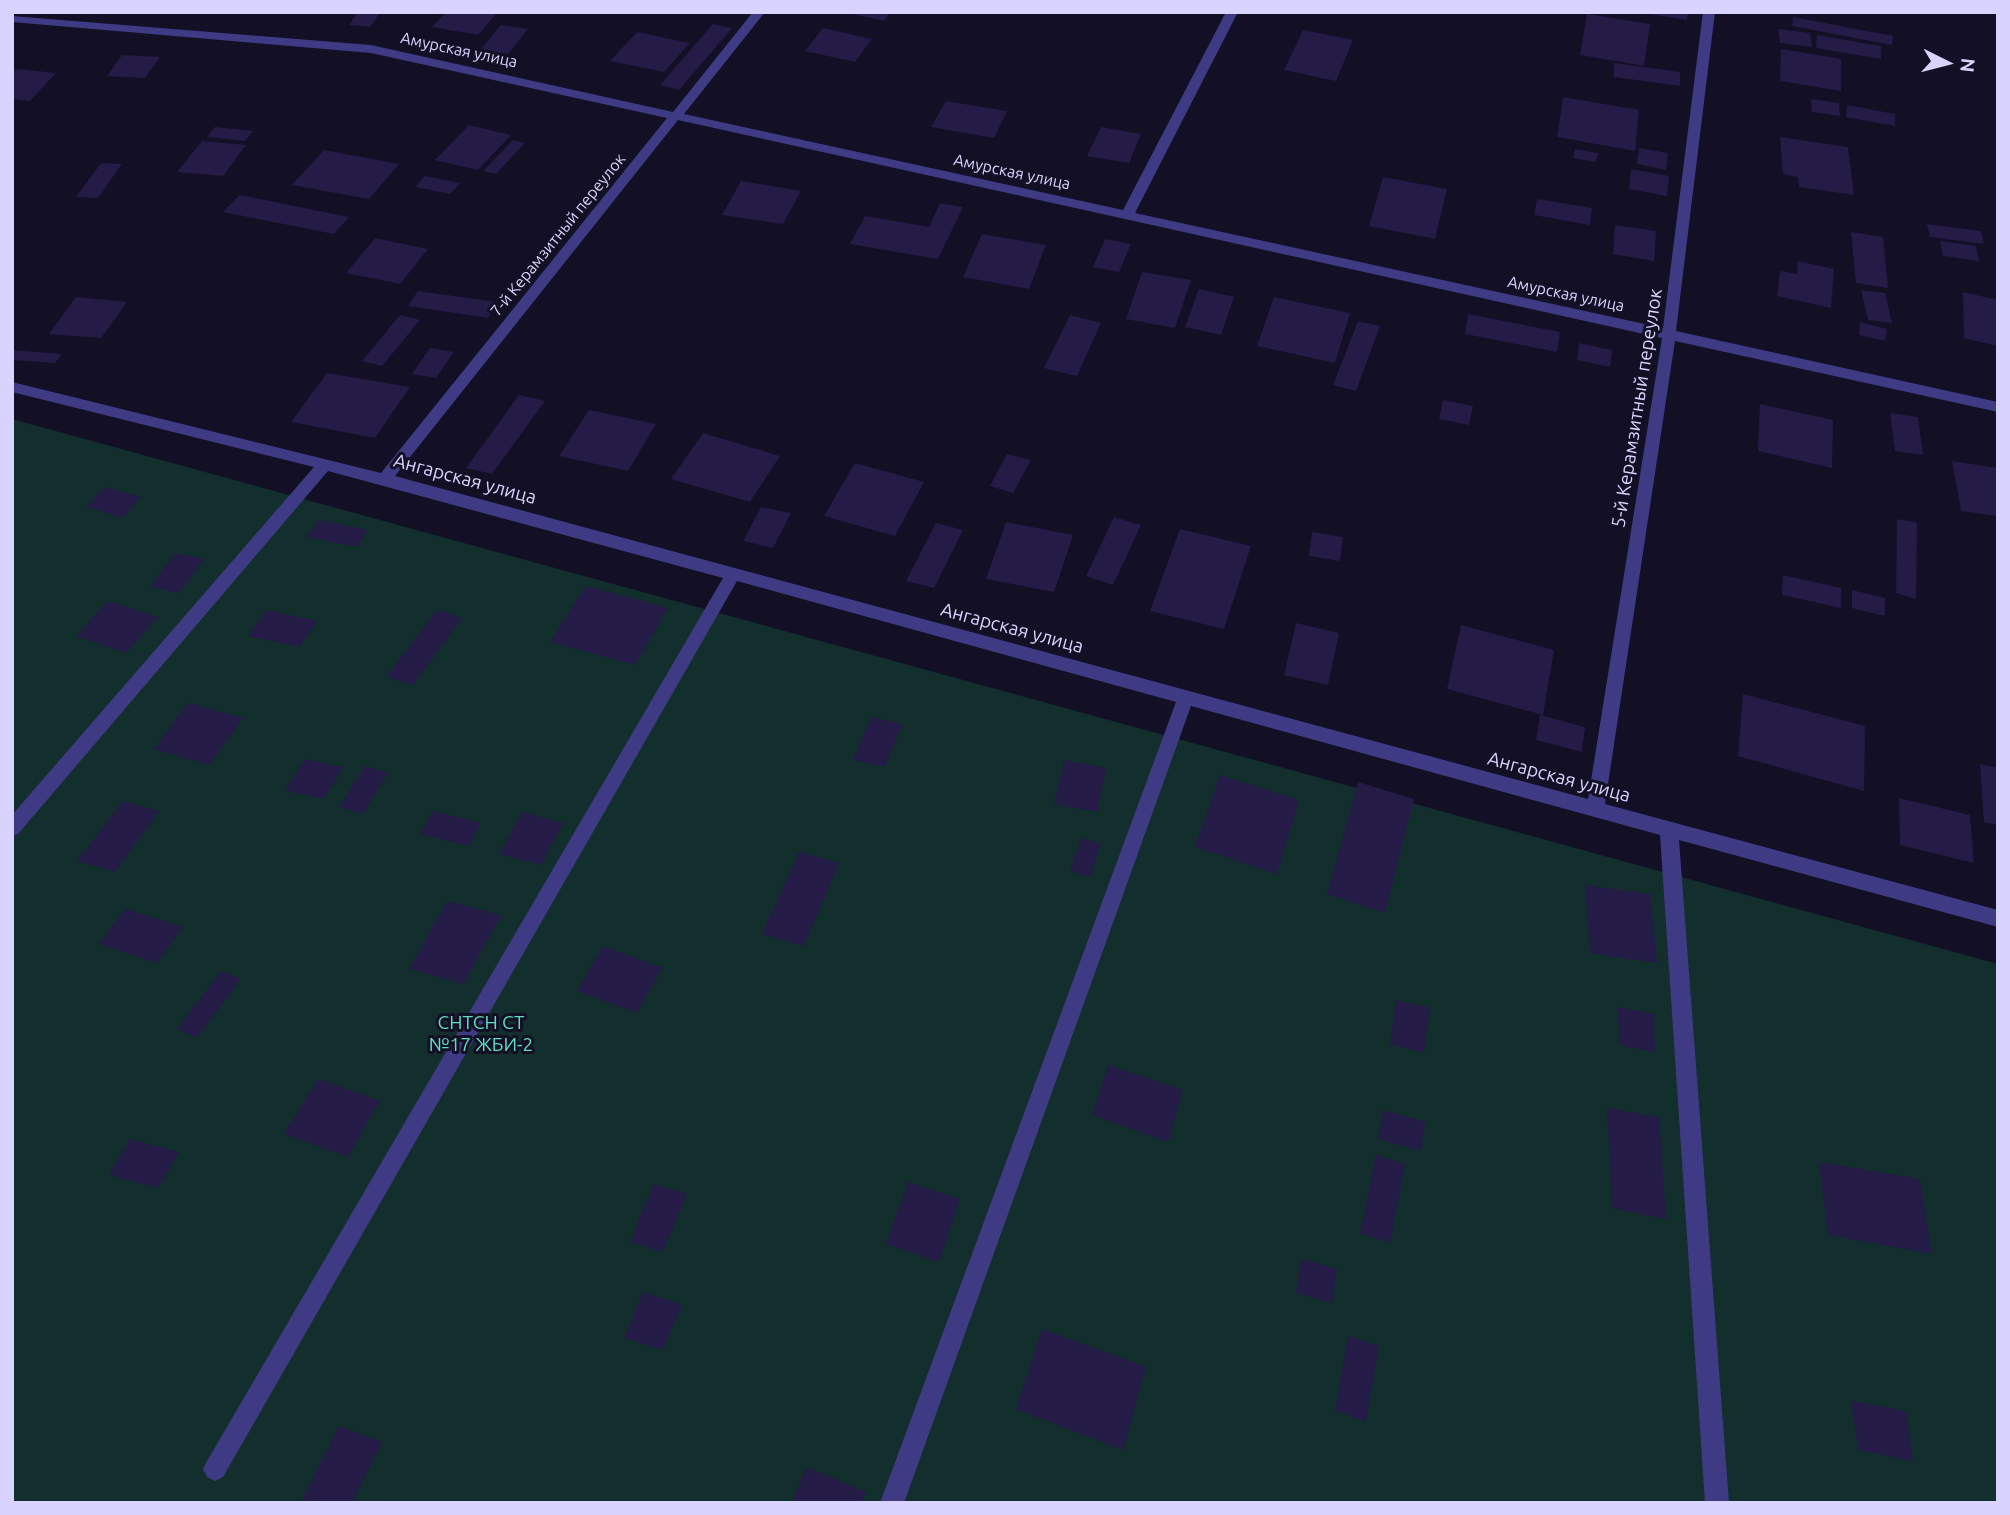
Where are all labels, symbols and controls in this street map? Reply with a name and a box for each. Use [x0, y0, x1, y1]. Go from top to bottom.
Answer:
street label: Амурская улица [399, 28, 519, 72]
north arrow [1912, 28, 1982, 98]
text: N [1956, 57, 1980, 73]
street label: 7-й Керамзитный переулок [486, 150, 630, 320]
street label: Амурская улица [952, 150, 1072, 194]
street label: Амурская улица [1506, 272, 1626, 316]
street label: 5-й Керамзитный переулок [1607, 287, 1667, 529]
street label: Ангарская улица [391, 449, 539, 509]
street label: Ангарская улица [938, 598, 1086, 658]
street label: Ангарская улица [1485, 747, 1633, 807]
park label: СНТСН СТ №17 ЖБИ-2 [429, 1012, 533, 1056]

